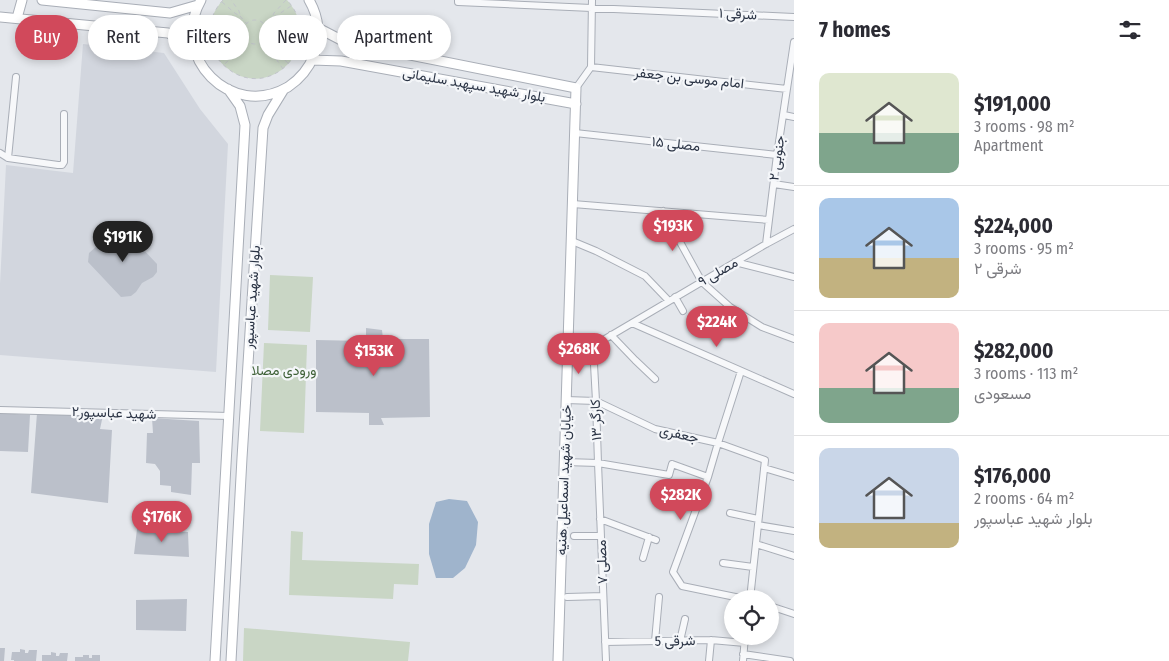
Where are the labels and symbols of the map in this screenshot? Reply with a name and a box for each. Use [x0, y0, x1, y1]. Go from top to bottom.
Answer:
street label: شرقی ۱ [718, 5, 758, 23]
street label: بلوار شهید سپهبد سلیمانی [401, 64, 547, 107]
street label: امام موسی بن جعفر [632, 64, 745, 92]
street label: مصلی ۱۵ [651, 133, 701, 155]
street label: جنوبی ۲ [765, 134, 789, 182]
pin: $193K [638, 210, 708, 252]
pin: $191K [88, 220, 158, 263]
street label: بلوار شهید عباسپور [240, 245, 265, 350]
street label: مصلی ۹ [695, 254, 741, 290]
pin: $224K [682, 306, 752, 348]
pin: $268K [544, 332, 614, 375]
pin: $153K [339, 334, 409, 377]
park label: ورودی مصلا [252, 362, 316, 379]
street label: کارگر ۱۳ [587, 399, 605, 441]
street label: شهید عباسپور۲ [71, 403, 157, 424]
street label: خیابان شهید اسماعیل هنیه [553, 404, 575, 556]
street label: جعفری [658, 421, 700, 447]
pin: $282K [646, 478, 716, 521]
pin: $176K [127, 500, 197, 543]
street label: مصلی ۷ [593, 539, 611, 585]
street label: شرقی 5 [655, 632, 695, 650]

